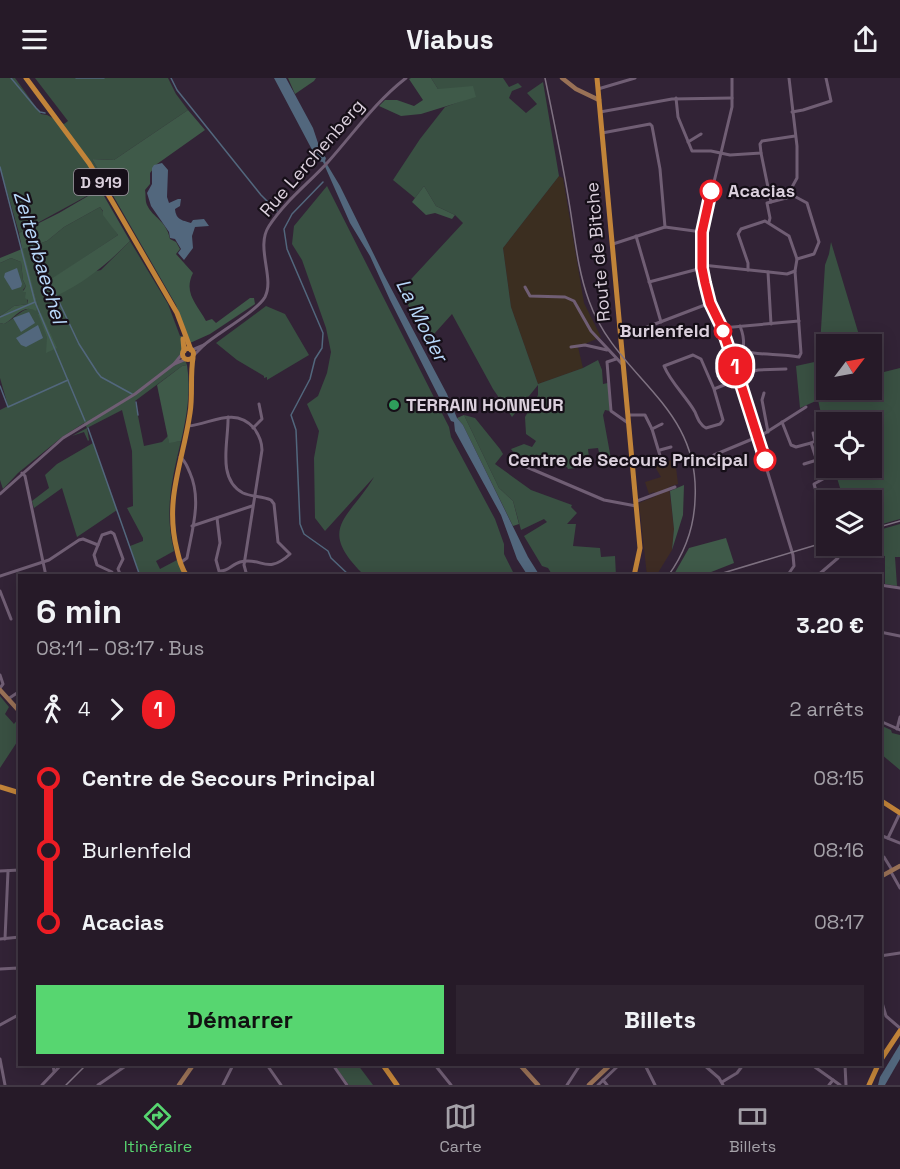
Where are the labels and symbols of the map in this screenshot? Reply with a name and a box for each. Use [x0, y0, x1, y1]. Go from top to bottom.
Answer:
street label: Rue Lerchenberg [254, 94, 369, 221]
road number: D 919 [74, 169, 128, 195]
place label: Acacias [728, 179, 795, 202]
marker: Acacias [700, 180, 722, 202]
street label: Route de Bitche [580, 181, 615, 323]
water label: Zeltenbaechel [7, 187, 73, 329]
water label: La Moder [390, 274, 455, 368]
place label: Burlenfeld [620, 319, 710, 342]
marker: Burlenfeld [714, 322, 732, 340]
north arrow [816, 334, 882, 400]
line badge: 1 [716, 346, 754, 386]
place label: TERRAIN HONNEUR [406, 393, 564, 416]
marker: TERRAIN HONNEUR [387, 398, 401, 412]
place label: Centre de Secours Principal [508, 448, 748, 471]
marker: Centre de Secours Principal [754, 449, 776, 471]

